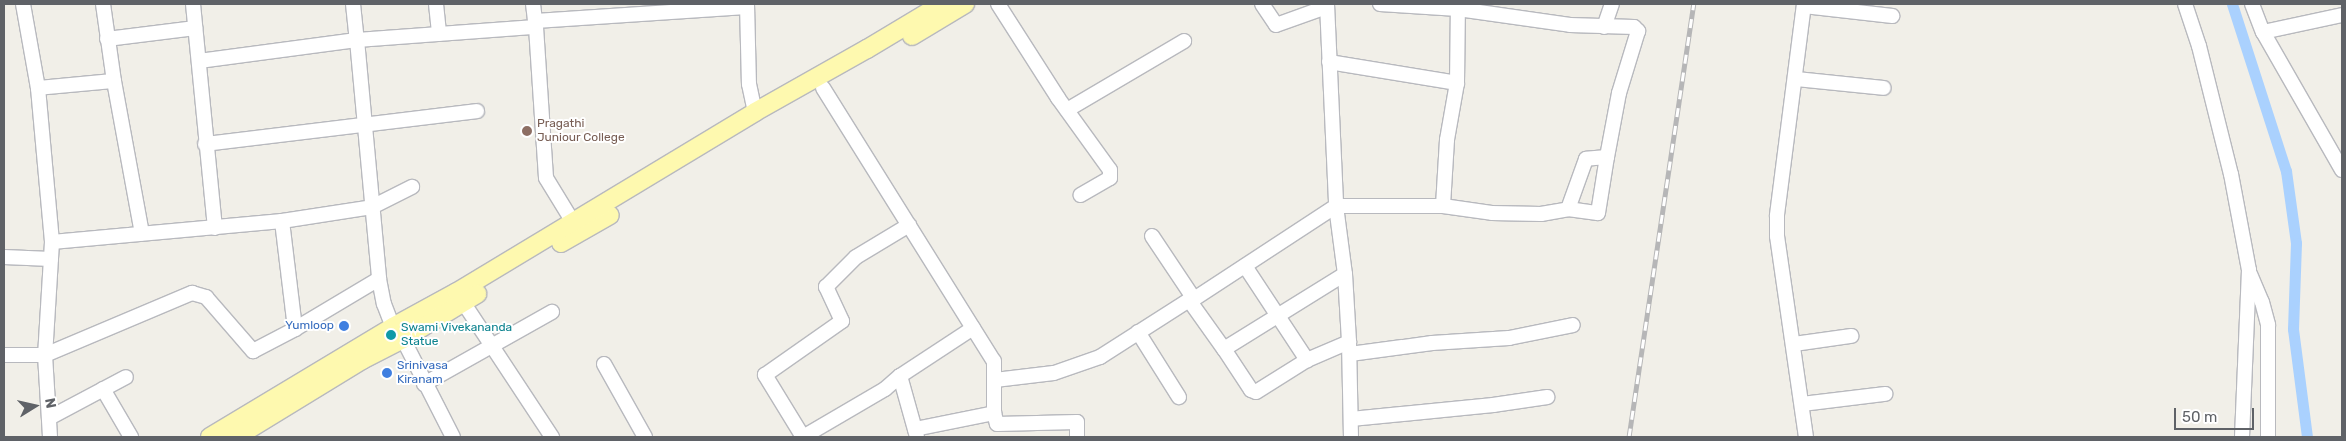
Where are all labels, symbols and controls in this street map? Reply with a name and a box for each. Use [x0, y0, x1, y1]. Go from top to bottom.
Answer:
place label: Pragathi Juniour College [537, 117, 625, 145]
marker: Pragathi Juniour College [521, 125, 533, 137]
place label: Yumloop [285, 319, 334, 333]
marker: Yumloop [338, 320, 350, 332]
place label: Swami Vivekananda Statue [401, 321, 513, 349]
marker: Swami Vivekananda Statue [385, 329, 397, 341]
place label: Srinivasa Kiranam [397, 359, 448, 387]
marker: Srinivasa Kiranam [381, 367, 393, 379]
north arrow [10, 381, 60, 431]
text: N [41, 397, 60, 410]
scale bar [2176, 398, 2256, 430]
text: 50 m [2182, 408, 2217, 426]

